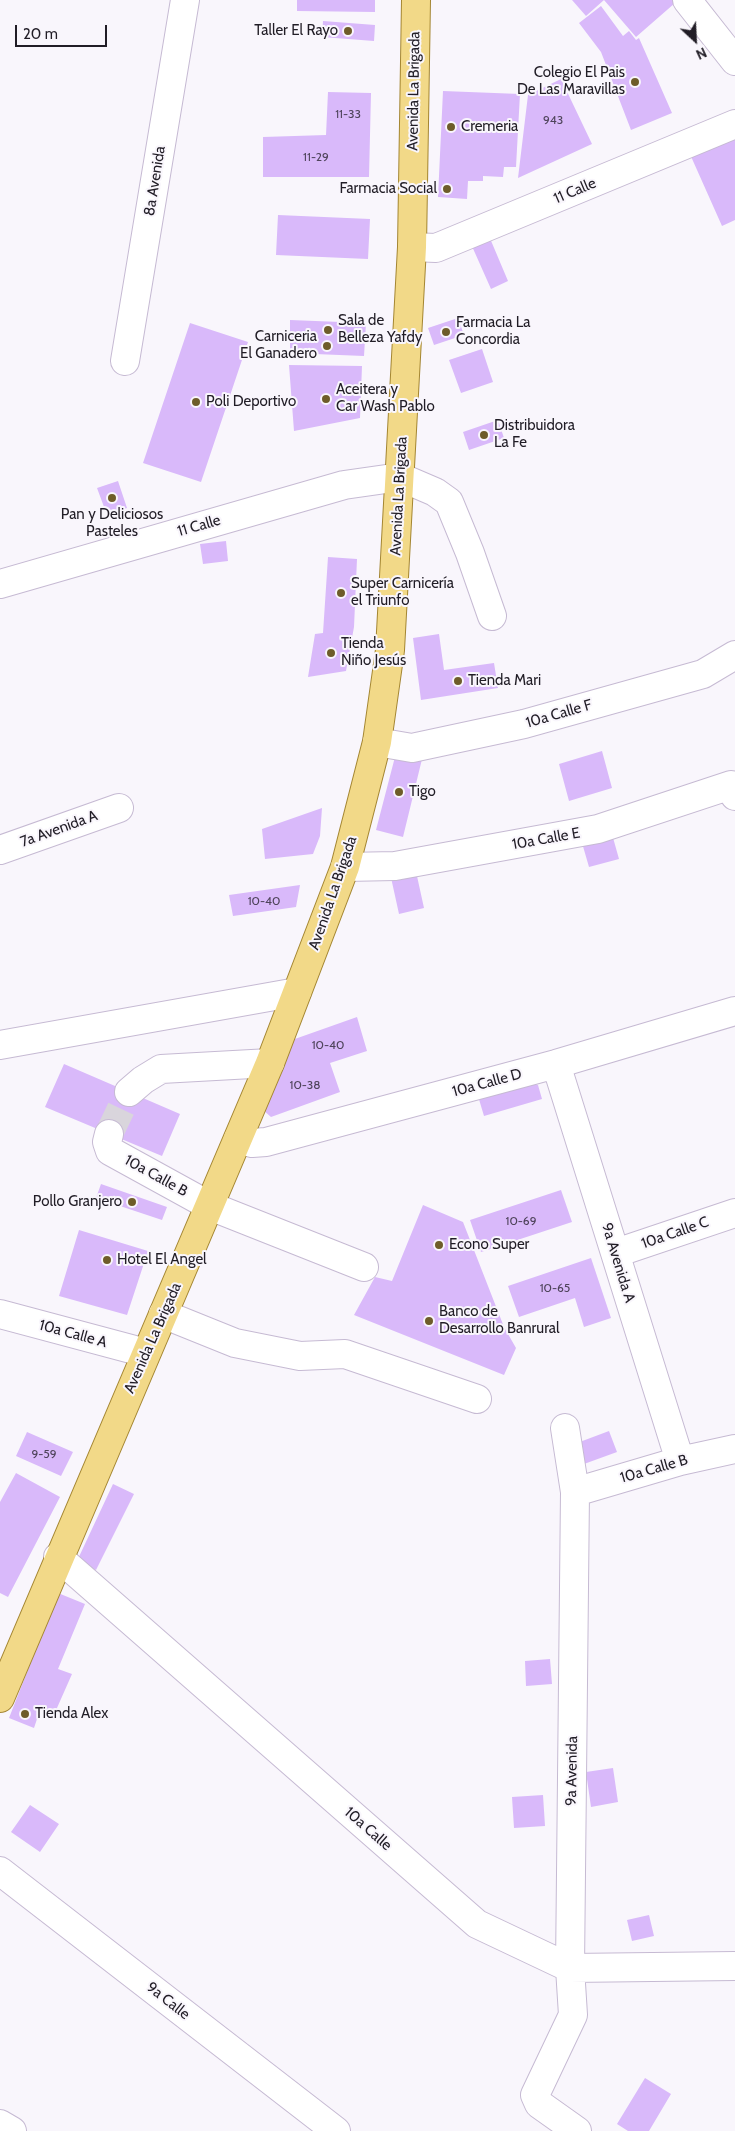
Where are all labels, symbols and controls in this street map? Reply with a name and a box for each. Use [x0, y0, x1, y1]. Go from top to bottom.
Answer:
scale bar [18, 15, 110, 47]
north arrow [670, 15, 720, 65]
place label: Taller El Rayo [254, 22, 338, 40]
text: 20 m [23, 25, 58, 43]
marker: Taller El Rayo [342, 25, 354, 37]
street label: Avenida La Brigada [404, 31, 424, 151]
text: N [693, 43, 710, 64]
place label: Colegio El Pais De Las Maravillas [517, 64, 625, 99]
marker: Colegio El Pais De Las Maravillas [629, 76, 641, 88]
house number: 11-33 [335, 107, 361, 121]
house number: 943 [543, 113, 563, 127]
place label: Cremeria [461, 118, 518, 136]
marker: Cremeria [445, 121, 457, 133]
street label: 8a Avenida [141, 145, 169, 217]
house number: 11-29 [303, 150, 329, 164]
street label: 11 Calle [551, 174, 599, 208]
place label: Farmacia Social [339, 180, 437, 198]
marker: Farmacia Social [441, 183, 453, 195]
place label: Sala de Belleza Yafdy [338, 312, 422, 347]
place label: Farmacia La Concordia [456, 314, 531, 349]
marker: Sala de Belleza Yafdy [322, 324, 334, 336]
marker: Farmacia La Concordia [440, 326, 452, 338]
place label: Carniceria El Ganadero [240, 328, 317, 363]
marker: Carniceria El Ganadero [321, 340, 333, 352]
place label: Aceitera y Car Wash Pablo [336, 381, 435, 416]
place label: Poli Deportivo [206, 393, 296, 411]
marker: Aceitera y Car Wash Pablo [320, 393, 332, 405]
marker: Poli Deportivo [190, 396, 202, 408]
place label: Distribuidora La Fe [494, 417, 575, 452]
marker: Distribuidora La Fe [478, 429, 490, 441]
street label: Avenida La Brigada [387, 436, 411, 556]
marker: Pan y Deliciosos Pasteles [106, 492, 118, 504]
place label: Pan y Deliciosos Pasteles [61, 506, 163, 541]
street label: 11 Calle [175, 511, 223, 541]
place label: Super Carnicería el Triunfo [351, 575, 454, 610]
marker: Super Carnicería el Triunfo [335, 587, 347, 599]
place label: Tienda Niño Jesús [341, 635, 406, 670]
marker: Tienda Niño Jesús [325, 647, 337, 659]
place label: Tienda Mari [468, 672, 541, 690]
marker: Tienda Mari [452, 675, 464, 687]
street label: 10a Calle F [524, 696, 594, 732]
place label: Tigo [409, 783, 436, 801]
marker: Tigo [393, 786, 405, 798]
street label: 7a Avenida A [18, 807, 100, 851]
street label: 10a Calle E [511, 824, 581, 854]
street label: Avenida La Brigada [305, 834, 361, 952]
house number: 10-40 [248, 894, 280, 908]
house number: 10-40 [312, 1038, 344, 1052]
street label: 10a Calle D [450, 1065, 524, 1101]
house number: 10-38 [290, 1078, 320, 1092]
street label: 10a Calle B [121, 1151, 191, 1201]
place label: Pollo Granjero [33, 1193, 122, 1211]
marker: Pollo Granjero [126, 1196, 138, 1208]
street label: 10a Calle C [639, 1213, 711, 1253]
house number: 10-69 [505, 1214, 537, 1228]
street label: 9a Avenida A [597, 1221, 639, 1305]
place label: Econo Super [449, 1236, 529, 1254]
marker: Econo Super [433, 1239, 445, 1251]
place label: Hotel El Angel [117, 1251, 207, 1269]
marker: Hotel El Angel [101, 1254, 113, 1266]
street label: Avenida La Brigada [121, 1280, 185, 1396]
house number: 10-65 [540, 1281, 570, 1295]
place label: Banco de Desarrollo Banrural [439, 1303, 560, 1338]
marker: Banco de Desarrollo Banrural [423, 1315, 435, 1327]
street label: 10a Calle A [37, 1316, 109, 1352]
house number: 9-59 [31, 1447, 57, 1461]
street label: 10a Calle B [618, 1451, 690, 1487]
place label: Tienda Alex [35, 1705, 108, 1723]
marker: Tienda Alex [19, 1708, 31, 1720]
street label: 9a Avenida [562, 1736, 582, 1806]
street label: 10a Calle [341, 1803, 395, 1855]
street label: 9a Calle [143, 1978, 193, 2024]

